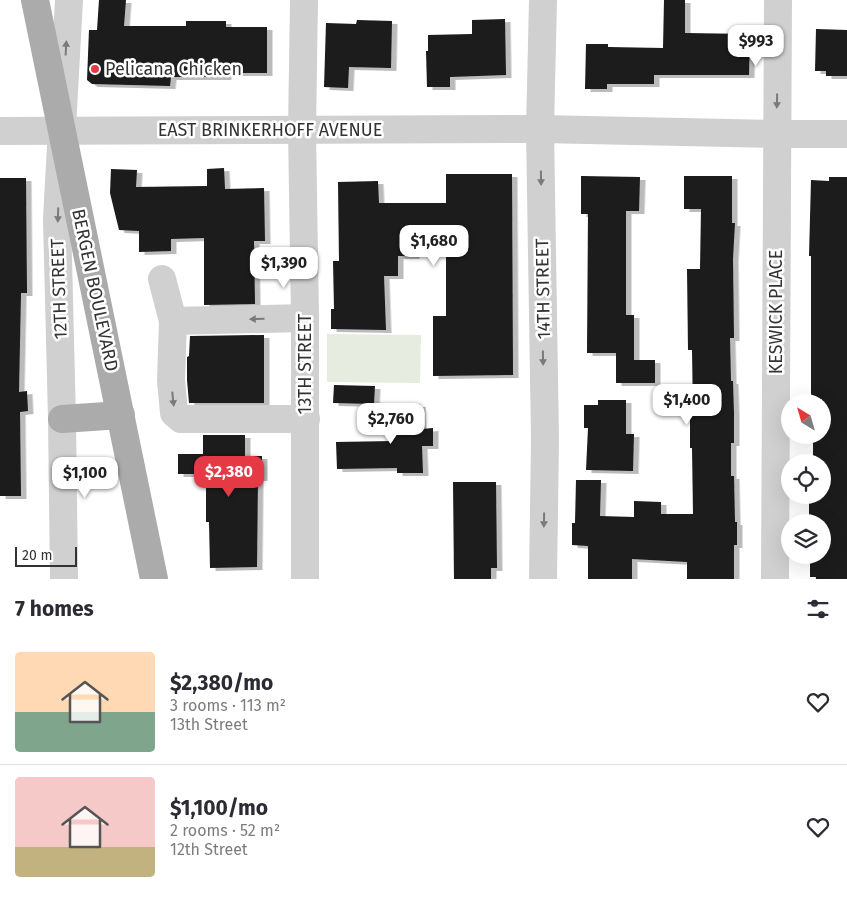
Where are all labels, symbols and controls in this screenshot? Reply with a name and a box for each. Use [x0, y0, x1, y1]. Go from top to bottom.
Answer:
pin: $993 [726, 24, 786, 67]
text: $993 [739, 31, 773, 50]
one-way arrow [63, 40, 71, 56]
place label: Pelicana Chicken [105, 58, 242, 80]
marker: Pelicana Chicken [89, 63, 101, 75]
one-way arrow [773, 93, 781, 109]
street label: EAST BRINKERHOFF AVENUE [158, 119, 382, 141]
one-way arrow [537, 170, 545, 186]
one-way arrow [54, 207, 62, 223]
street label: BERGEN BOULEVARD [67, 207, 123, 373]
pin: $1,680 [393, 224, 475, 267]
text: $1,680 [411, 231, 458, 250]
street label: 12TH STREET [46, 238, 72, 340]
street label: 14TH STREET [531, 238, 555, 340]
pin: $1,390 [243, 246, 325, 289]
street label: KESWICK PLACE [765, 250, 787, 374]
text: $1,390 [261, 253, 307, 272]
street label: 13TH STREET [294, 313, 316, 414]
one-way arrow [249, 315, 265, 323]
one-way arrow [540, 350, 548, 366]
pin: $1,400 [646, 384, 728, 426]
text: $1,400 [664, 390, 710, 409]
one-way arrow [169, 392, 177, 408]
north arrow [781, 394, 831, 444]
map controls [781, 394, 831, 564]
pin: $2,760 [350, 402, 432, 445]
text: $2,760 [368, 409, 414, 428]
button: locate [781, 454, 831, 504]
pin: $1,100 [44, 456, 126, 499]
pin: $2,380 [188, 456, 270, 498]
text: $2,380 [205, 462, 253, 481]
text: $1,100 [63, 463, 107, 482]
one-way arrow [540, 513, 548, 529]
button: layers [781, 514, 831, 564]
scale bar [15, 544, 78, 567]
text: 20 m [22, 547, 52, 564]
icon: filters [804, 595, 832, 623]
text: 7 homes [15, 596, 94, 622]
text: $2,380/mo [170, 670, 273, 696]
icon: home [55, 672, 115, 732]
icon: heart [804, 688, 832, 716]
text: 3 rooms · 113 m² [170, 696, 286, 715]
text: 13th Street [170, 715, 248, 734]
text: $1,100/mo [170, 795, 268, 821]
icon: home [55, 797, 115, 857]
icon: heart [804, 813, 832, 841]
text: 2 rooms · 52 m² [170, 821, 280, 840]
text: 12th Street [170, 840, 248, 859]

